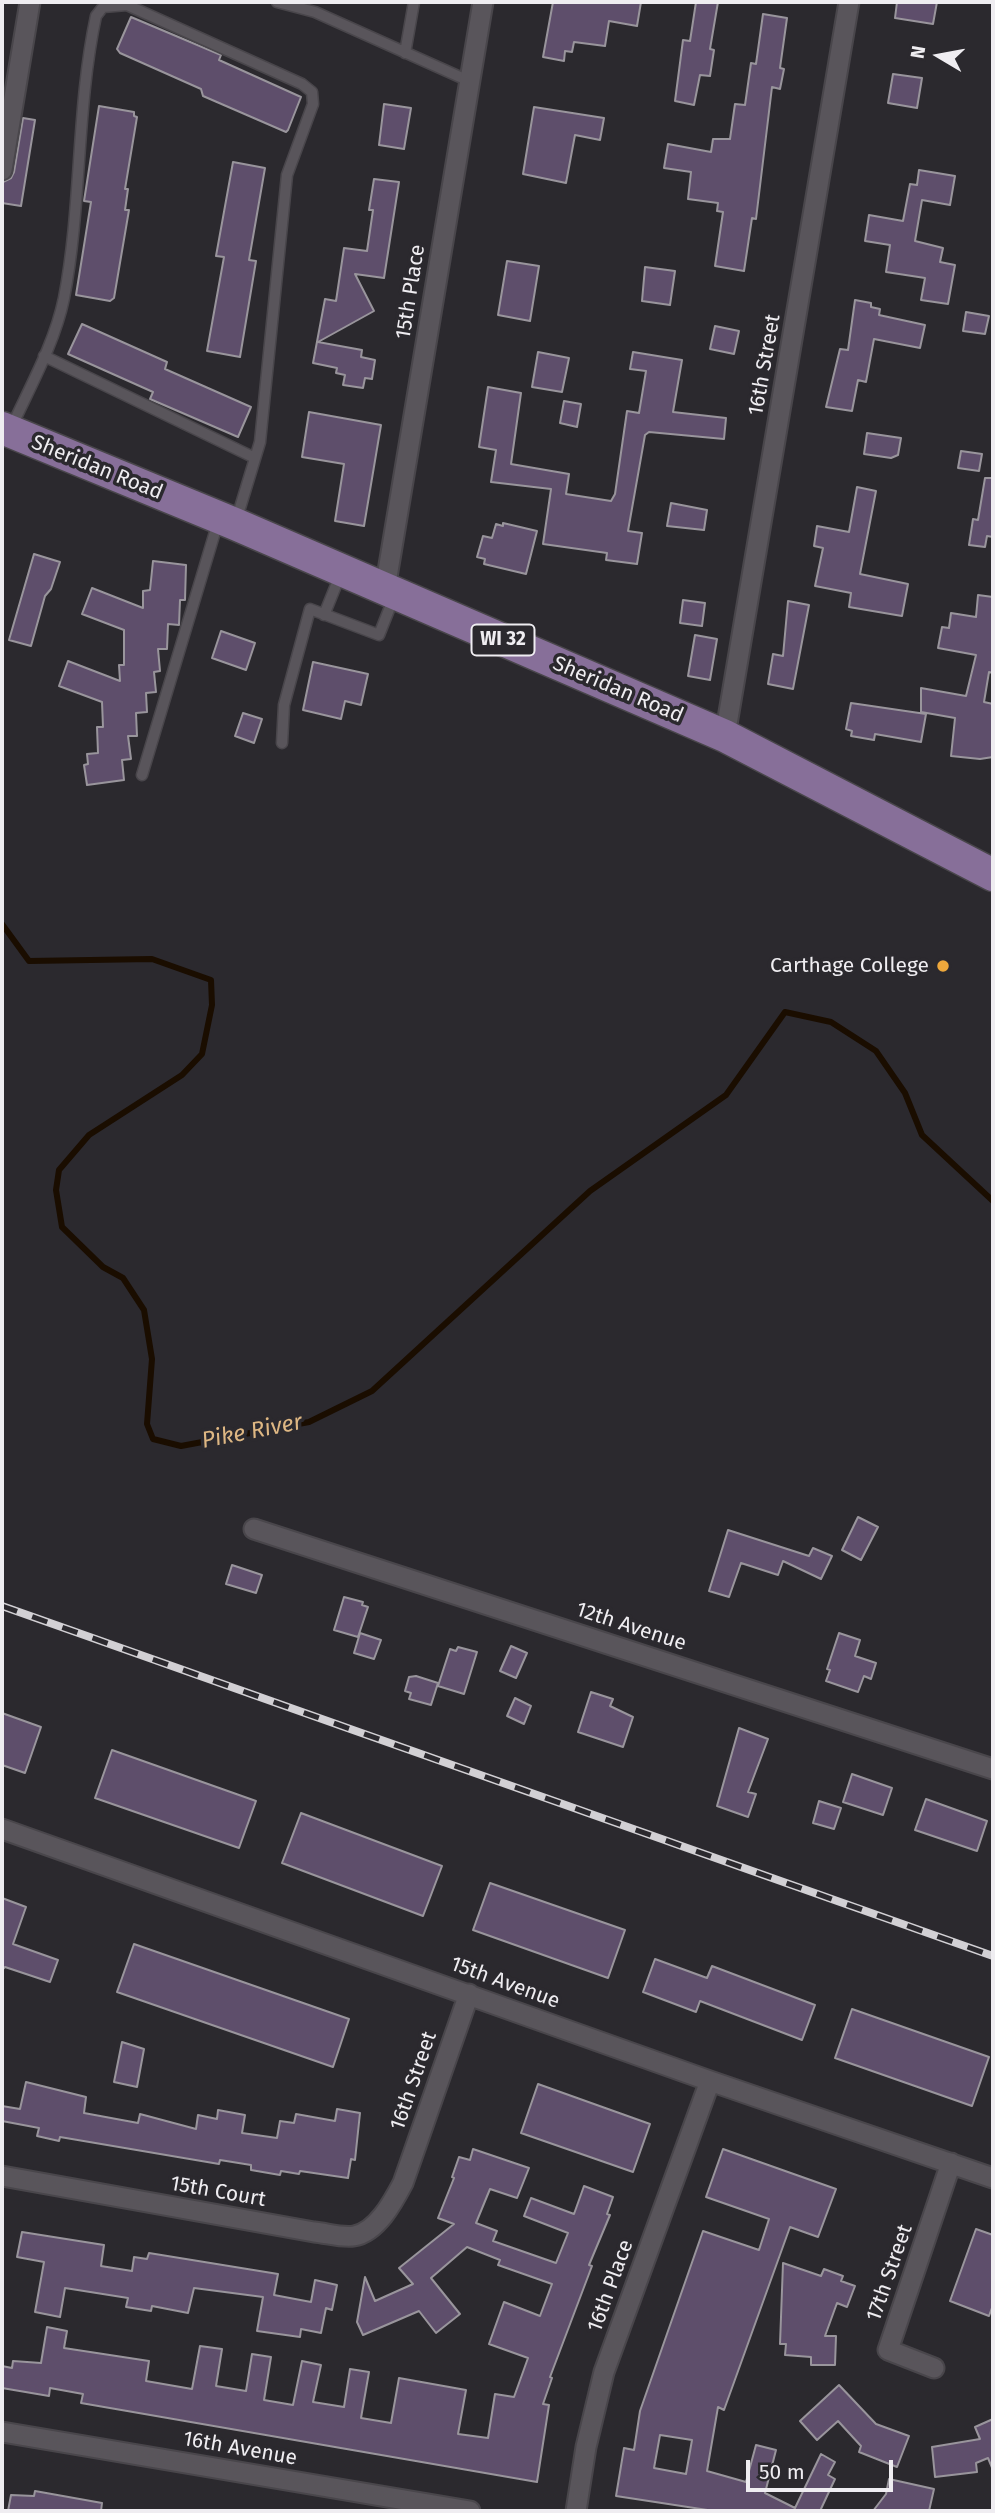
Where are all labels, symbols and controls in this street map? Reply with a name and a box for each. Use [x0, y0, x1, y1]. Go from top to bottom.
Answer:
north arrow [904, 21, 974, 91]
text: N [905, 44, 930, 60]
street label: 15th Place [391, 243, 431, 341]
street label: 16th Street [744, 312, 786, 418]
street label: Sheridan Road [28, 430, 166, 506]
road number: WI 32 [472, 624, 534, 656]
street label: Sheridan Road [549, 651, 687, 729]
place label: Carthage College [770, 953, 929, 979]
marker: Carthage College [935, 958, 951, 974]
water label: Pike River [199, 1409, 305, 1455]
street label: 12th Avenue [573, 1597, 689, 1657]
street label: 15th Avenue [447, 1952, 563, 2014]
street label: 16th Street [385, 2028, 443, 2134]
street label: 15th Court [168, 2171, 268, 2213]
street label: 17th Street [862, 2221, 918, 2325]
street label: 16th Place [583, 2236, 639, 2336]
street label: 16th Avenue [181, 2427, 299, 2471]
scale bar [750, 2446, 897, 2490]
text: 50 m [759, 2459, 805, 2485]

